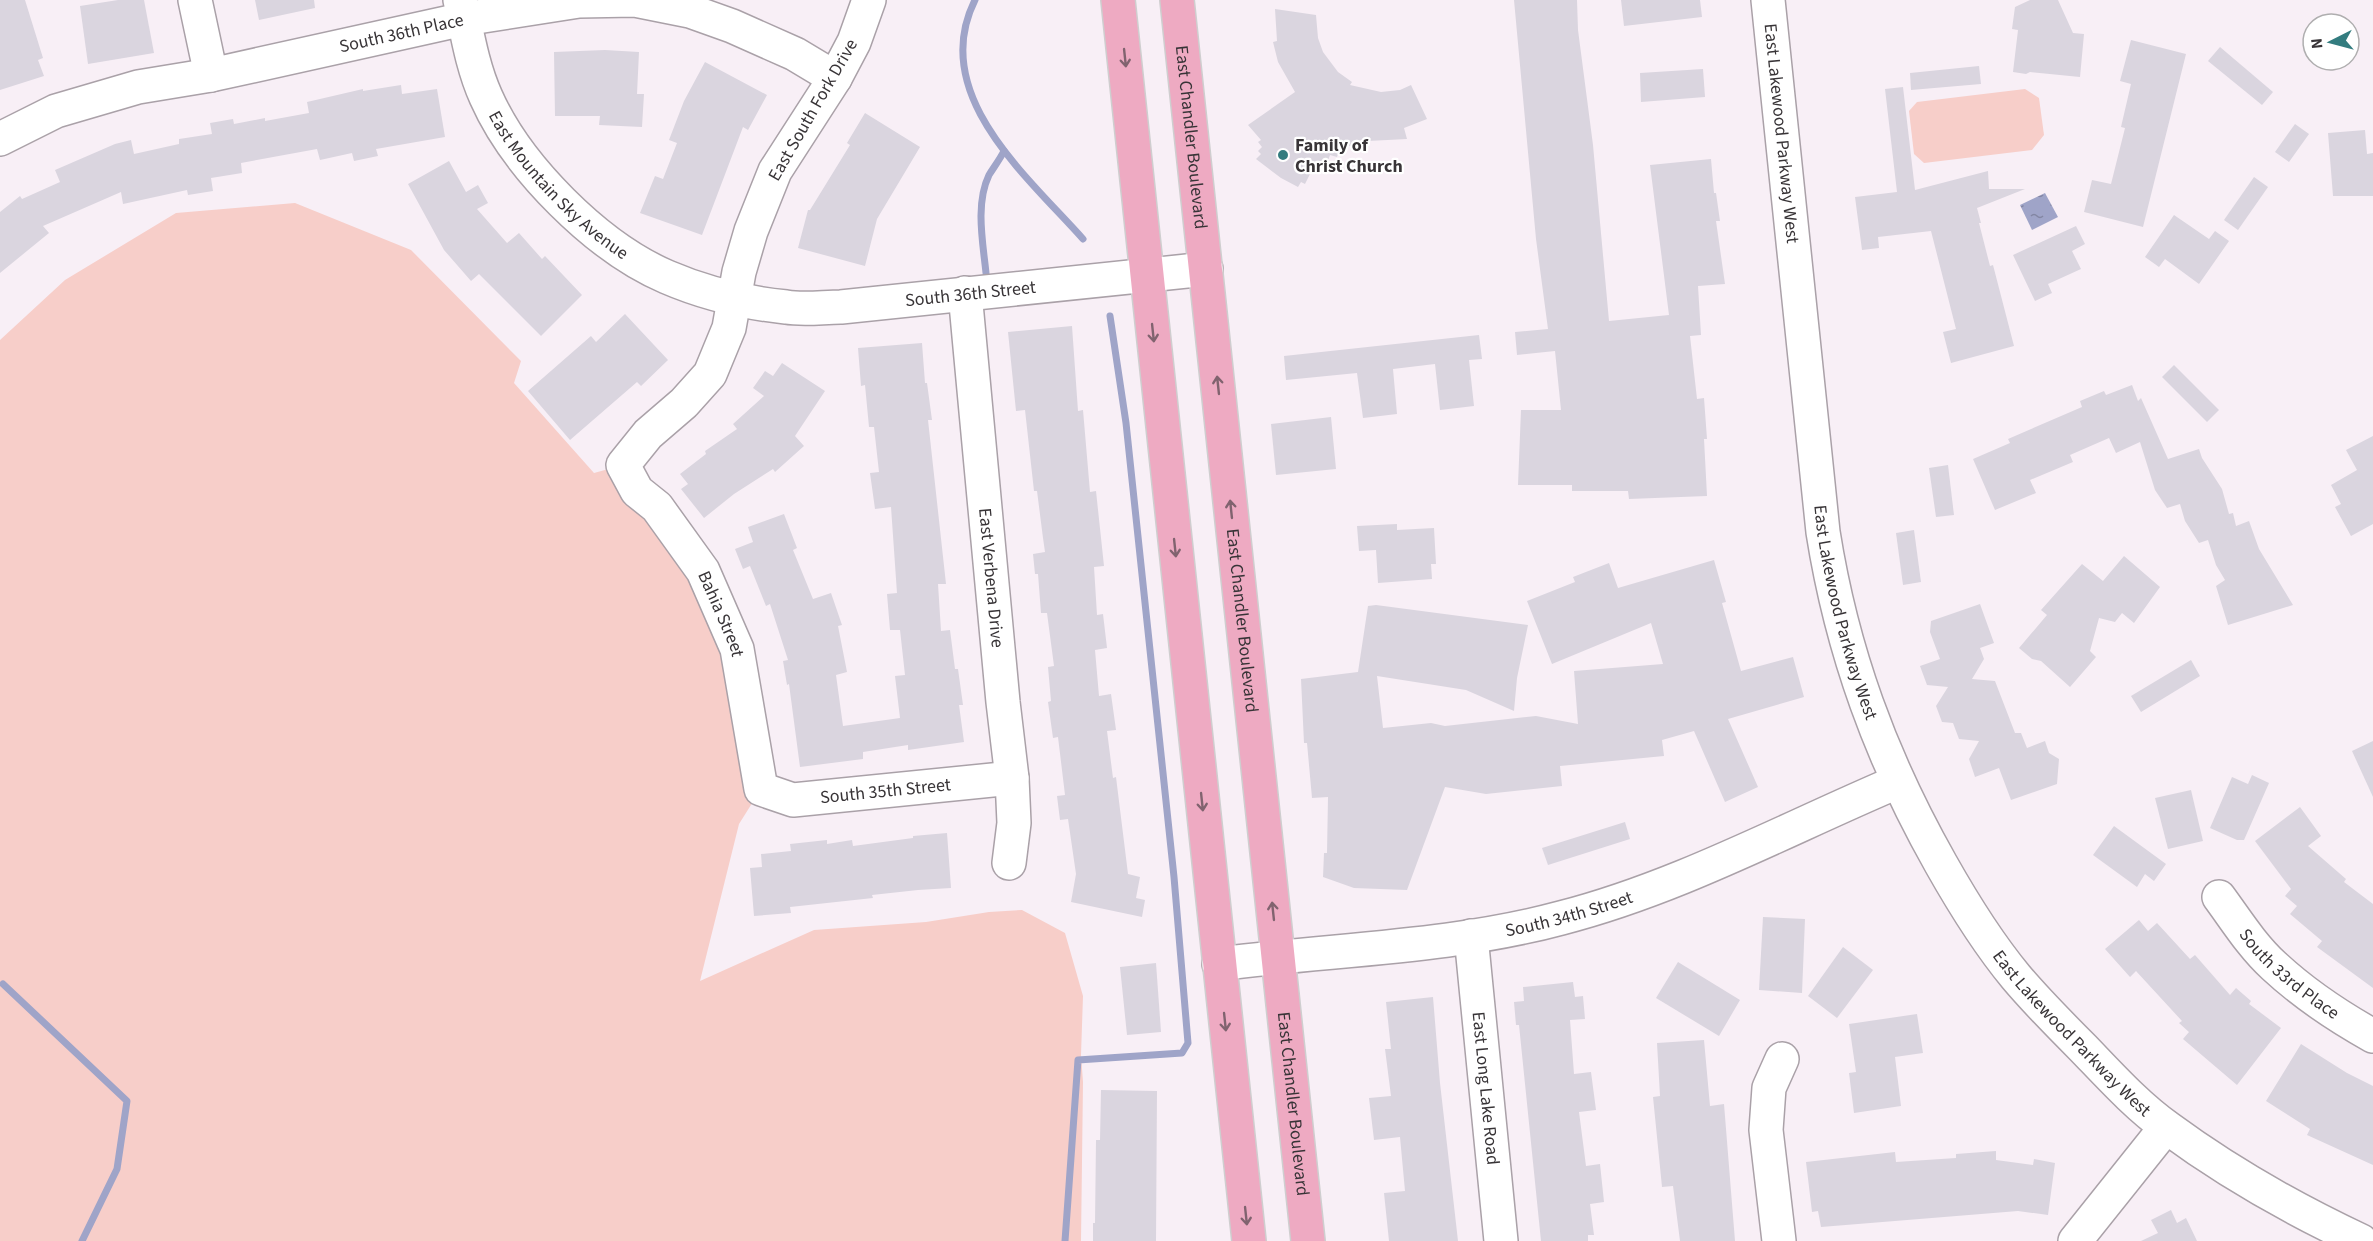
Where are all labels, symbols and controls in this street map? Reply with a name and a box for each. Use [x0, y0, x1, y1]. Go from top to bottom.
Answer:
street label: South 36th Place [337, 7, 466, 59]
north arrow [2301, 12, 2361, 72]
street label: East Lakewood Parkway West [1758, 22, 1806, 244]
street label: East South Fork Drive [762, 34, 864, 186]
text: N [2306, 37, 2329, 50]
street label: East Chandler Boulevard [1169, 44, 1214, 230]
one-way arrow [1119, 48, 1130, 68]
street label: East Mountain Sky Avenue [482, 106, 633, 265]
place label: Family of Christ Church [1295, 133, 1403, 179]
marker: Family of Christ Church [1276, 148, 1290, 162]
street label: South 36th Street [904, 274, 1037, 313]
one-way arrow [1148, 322, 1159, 342]
one-way arrow [1212, 375, 1223, 395]
one-way arrow [1225, 499, 1236, 519]
street label: East Lakewood Parkway West [1808, 504, 1884, 723]
street label: East Verbena Drive [973, 507, 1010, 649]
street label: East Chandler Boulevard [1220, 527, 1265, 714]
one-way arrow [1170, 537, 1181, 557]
street label: Bahia Street [692, 567, 751, 659]
street label: South 35th Street [819, 772, 952, 810]
one-way arrow [1197, 792, 1208, 812]
street label: South 34th Street [1503, 884, 1636, 943]
one-way arrow [1267, 902, 1278, 922]
street label: South 33rd Place [2233, 923, 2345, 1025]
street label: East Lakewood Parkway West [1987, 945, 2156, 1122]
street label: East Long Lake Road [1466, 1010, 1506, 1166]
one-way arrow [1220, 1011, 1231, 1031]
street label: East Chandler Boulevard [1271, 1011, 1316, 1197]
one-way arrow [1241, 1205, 1252, 1225]

